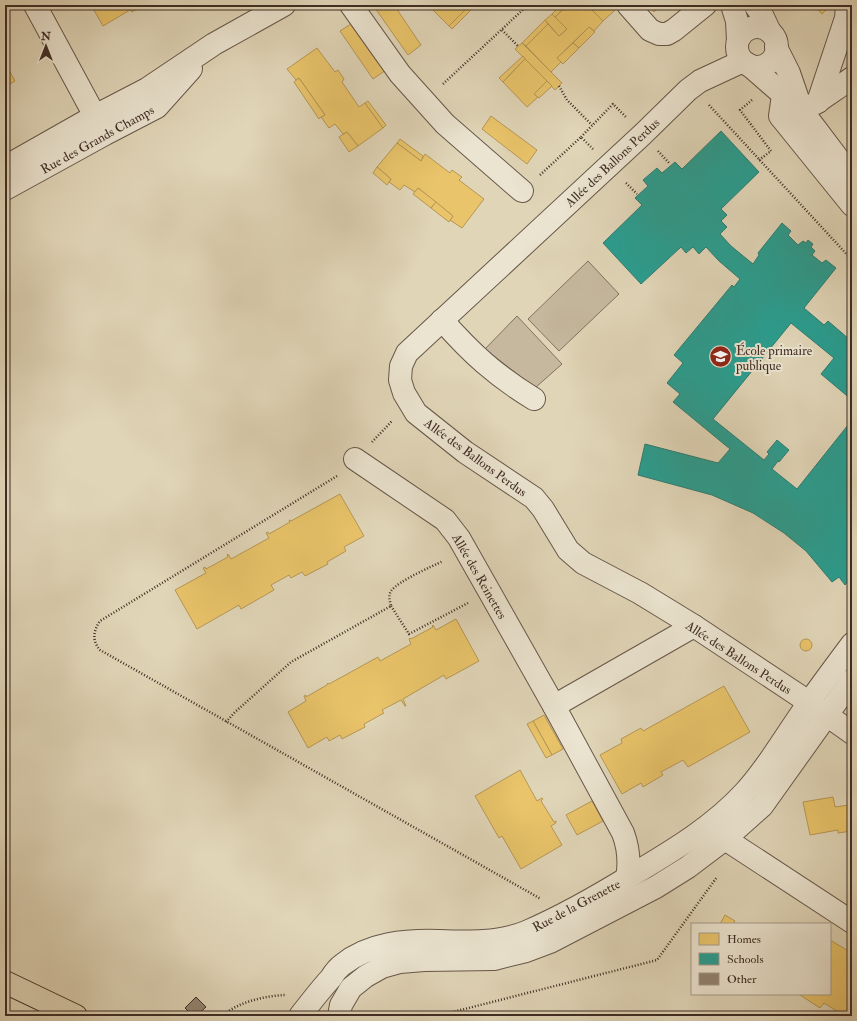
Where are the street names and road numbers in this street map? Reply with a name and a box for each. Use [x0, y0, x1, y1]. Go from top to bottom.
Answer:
street label: Rue des Grands Champs [38, 102, 158, 179]
street label: Allée des Ballons Perdus [561, 115, 664, 211]
street label: Allée des Ballons Perdus [420, 415, 530, 501]
street label: Allée des Reinettes [448, 530, 510, 623]
street label: Allée des Ballons Perdus [682, 617, 795, 698]
street label: Rue de la Grenette [530, 876, 624, 936]

